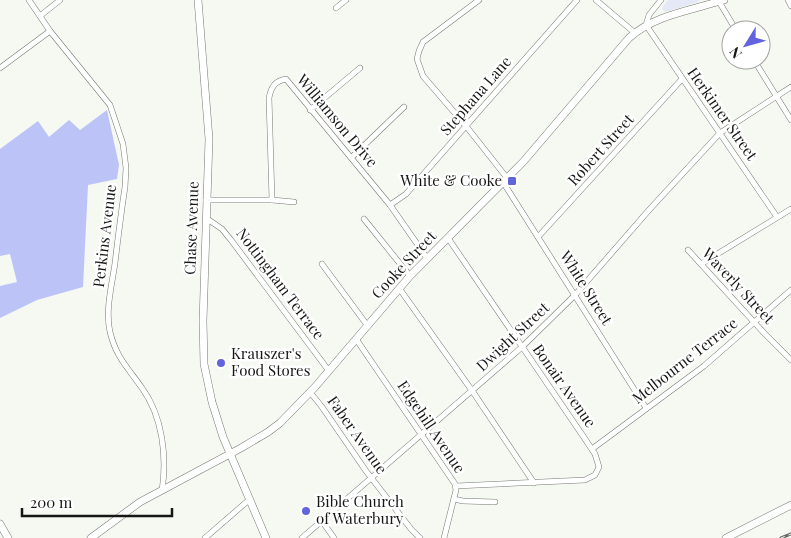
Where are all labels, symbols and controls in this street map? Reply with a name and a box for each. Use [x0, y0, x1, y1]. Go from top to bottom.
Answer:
north arrow [721, 20, 771, 70]
text: N [725, 43, 746, 63]
street label: Stephana Lane [435, 51, 515, 139]
street label: Herkimer Street [683, 63, 763, 164]
street label: Williamson Drive [292, 69, 383, 171]
street label: Robert Street [563, 109, 638, 189]
place label: White & Cooke [399, 170, 502, 190]
marker: White & Cooke [506, 175, 518, 187]
street label: Chase Avenue [179, 181, 203, 275]
street label: Perkins Avenue [88, 183, 120, 289]
street label: Nottingham Terrace [232, 224, 329, 343]
street label: Cooke Street [367, 226, 440, 303]
street label: Waverly Street [698, 242, 780, 328]
street label: White Street [556, 246, 618, 329]
street label: Dwight Street [472, 297, 553, 375]
street label: Melbourne Terrace [628, 313, 741, 408]
street label: Bonair Avenue [529, 340, 601, 431]
place label: Krauszer's Food Stores [231, 343, 310, 380]
marker: Krauszer's Food Stores [215, 357, 227, 369]
street label: Edgehill Avenue [393, 376, 470, 477]
street label: Faber Avenue [324, 391, 392, 477]
scale bar [22, 486, 172, 518]
place label: Bible Church of Waterbury [316, 491, 404, 528]
text: 200 m [30, 492, 73, 512]
marker: Bible Church of Waterbury [300, 505, 312, 517]

